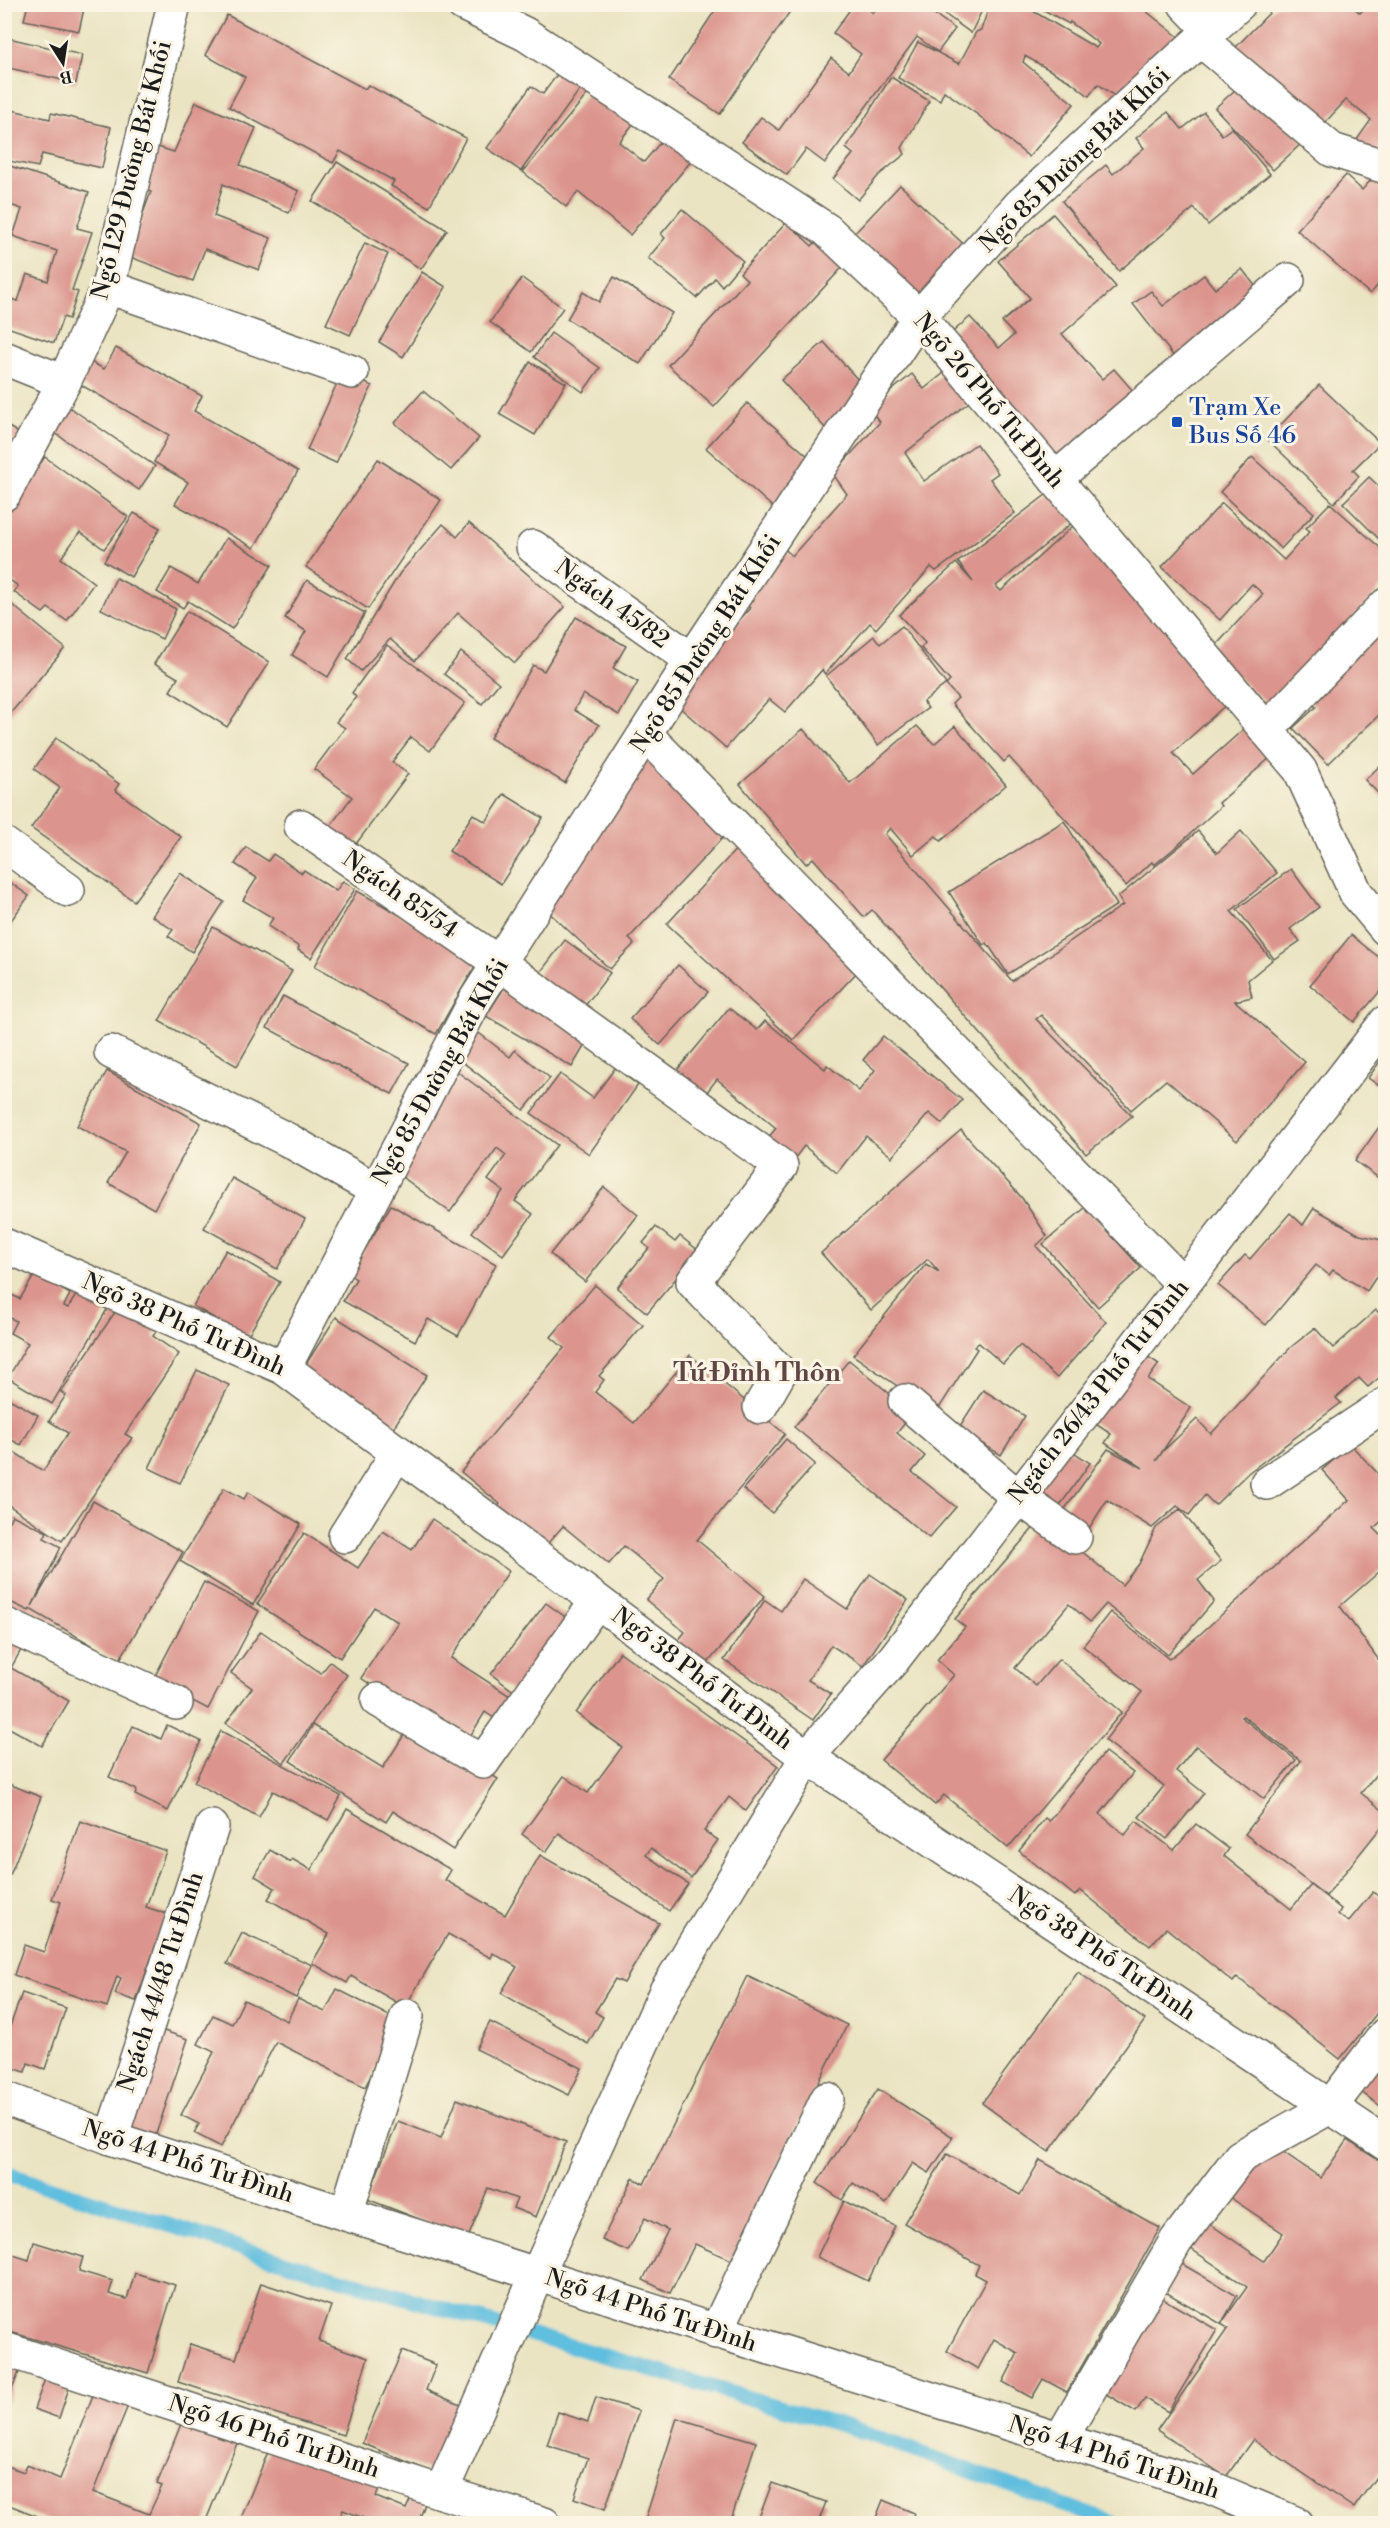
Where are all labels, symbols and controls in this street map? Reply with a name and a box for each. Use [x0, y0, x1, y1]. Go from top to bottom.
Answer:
north arrow [33, 33, 93, 93]
street label: Ngõ 129 Đường Bát Khối [85, 37, 179, 303]
street label: Ngõ 85 Đường Bát Khối [973, 61, 1177, 259]
text: B [58, 66, 74, 88]
street label: Ngõ 26 Phố Tư Đình [907, 307, 1071, 495]
place label: Trạm Xe Bus Số 46 [1188, 393, 1296, 451]
marker: Trạm Xe Bus Số 46 [1170, 415, 1184, 429]
street label: Ngõ 85 Đường Bát Khối [624, 529, 788, 759]
street label: Ngách 45/82 [549, 552, 675, 656]
street label: Ngách 85/54 [336, 844, 464, 946]
street label: Ngõ 85 Đường Bát Khối [366, 953, 516, 1191]
street label: Ngõ 38 Phố Tư Đình [78, 1267, 290, 1383]
street label: Ngách 26/43 Phố Tư Đình [1002, 1274, 1196, 1510]
district label: Tứ Đỉnh Thôn [673, 1357, 841, 1389]
street label: Ngõ 38 Phố Tư Đình [605, 1601, 799, 1757]
street label: Ngách 44/48 Tư Đình [111, 1868, 211, 2096]
street label: Ngõ 38 Phố Tư Đình [1003, 1880, 1201, 2028]
street label: Ngõ 44 Phố Tư Đình [78, 2114, 298, 2210]
street label: Ngõ 44 Phố Tư Đình [541, 2263, 761, 2359]
street label: Ngõ 46 Phố Tư Đình [165, 2389, 383, 2485]
street label: Ngõ 44 Phố Tư Đình [1004, 2410, 1224, 2506]

